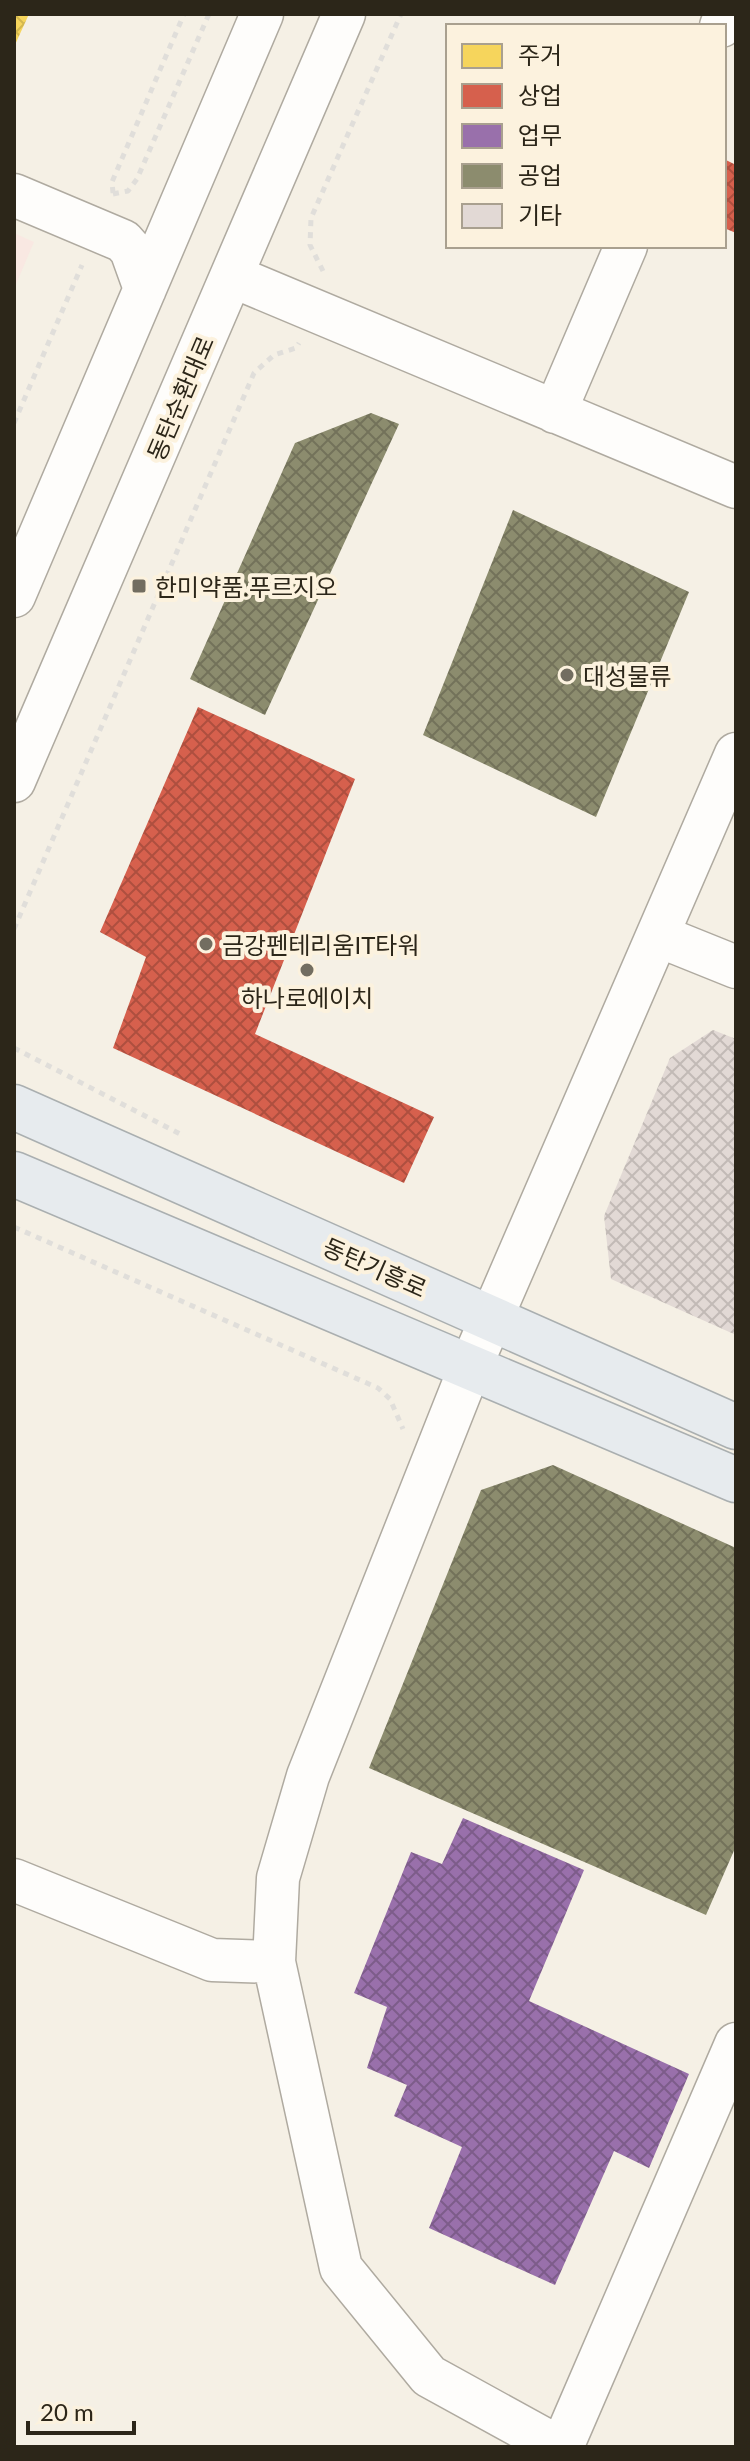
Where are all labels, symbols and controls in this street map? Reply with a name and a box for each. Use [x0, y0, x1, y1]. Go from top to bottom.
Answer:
legend [446, 24, 726, 248]
text: 주거 [518, 40, 562, 69]
text: 상업 [518, 80, 562, 109]
text: 업무 [518, 120, 562, 149]
text: 공업 [518, 160, 562, 189]
text: 기타 [518, 200, 562, 229]
street label: 동탄순환대로 [141, 331, 219, 465]
place label: 한미약품.푸르지오 [155, 572, 337, 601]
marker: 한미약품.푸르지오 [130, 577, 148, 595]
place label: 대성물류 [583, 661, 671, 690]
marker: 대성물류 [558, 666, 576, 684]
place label: 금강펜테리움IT타워 [222, 930, 420, 959]
marker: 금강펜테리움IT타워 [197, 935, 215, 953]
marker: 하나로에이치 [298, 961, 316, 979]
place label: 하나로에이치 [241, 983, 373, 1012]
street label: 동탄기흥로 [319, 1231, 431, 1303]
scale bar [28, 2385, 134, 2435]
text: 20 m [40, 2397, 94, 2426]

